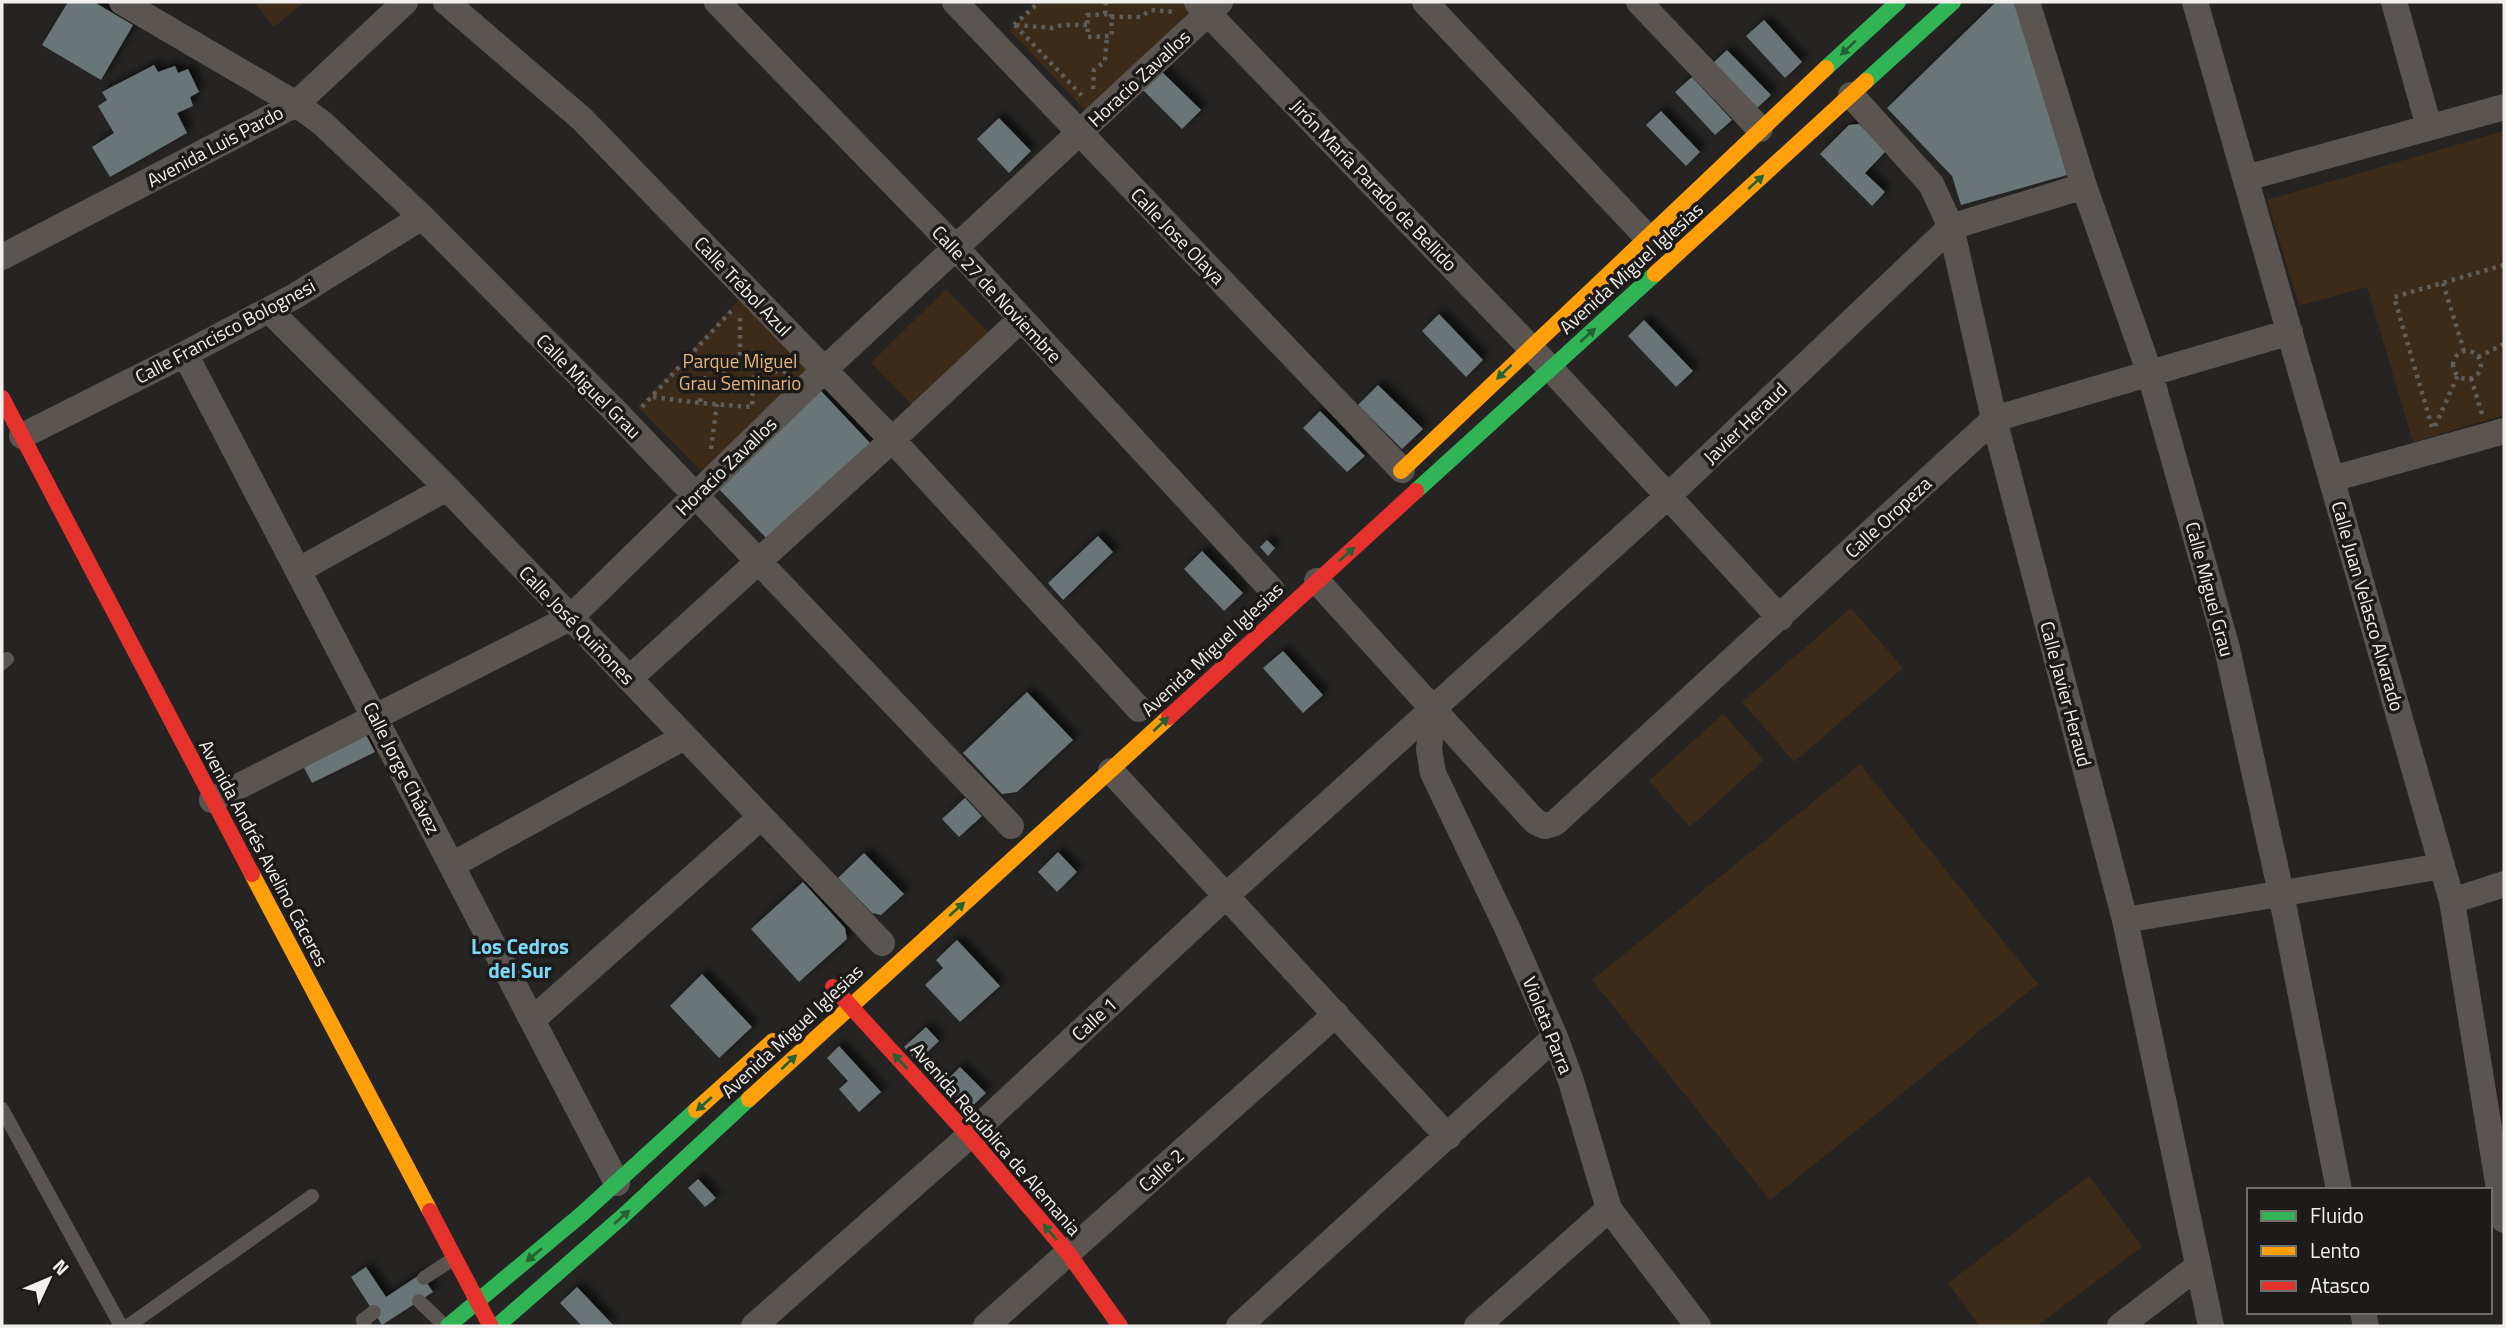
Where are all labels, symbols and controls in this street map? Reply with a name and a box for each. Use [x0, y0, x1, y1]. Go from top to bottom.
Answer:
street label: Horacio Zavallos [1081, 22, 1197, 133]
one-way arrow [1839, 40, 1857, 56]
street label: Jirón María Parado de Bellido [1284, 92, 1465, 277]
street label: Avenida Luis Pardo [141, 97, 288, 194]
one-way arrow [1747, 174, 1764, 190]
street label: Calle Jose Olaya [1124, 181, 1233, 291]
street label: Avenida Miguel Iglesias [1552, 195, 1709, 340]
street label: Calle 27 de Noviembre [926, 218, 1069, 369]
street label: Calle Trébol Azul [688, 229, 799, 342]
street label: Calle Francisco Bolognesi [129, 271, 320, 390]
street label: Calle Miguel Grau [530, 326, 649, 445]
one-way arrow [1579, 327, 1597, 343]
park label: Parque Miguel Grau Seminario [679, 346, 801, 397]
one-way arrow [1496, 363, 1513, 379]
street label: Javier Heraud [1696, 375, 1793, 470]
street label: Horacio Zavallos [668, 410, 783, 522]
street label: Calle Oropeza [1838, 468, 1938, 564]
street label: Calle Juan Velasco Alvarado [2325, 497, 2412, 714]
street label: Calle Miguel Grau [2179, 518, 2242, 659]
one-way arrow [1338, 546, 1355, 562]
street label: Calle José Quiñones [513, 558, 642, 691]
street label: Avenida Miguel Iglesias [1134, 575, 1289, 722]
street label: Calle Javier Heraud [2033, 618, 2100, 770]
street label: Calle Jorge Chávez [357, 697, 448, 839]
one-way arrow [1152, 717, 1169, 733]
street label: Avenida Andrés Avelino Cáceres [192, 734, 337, 971]
one-way arrow [948, 901, 966, 917]
district label: Los Cedros del Sur [471, 930, 569, 986]
street label: Avenida Miguel Iglesias [714, 957, 869, 1104]
street label: Violeta Parra [1516, 972, 1581, 1078]
street label: Calle 1 [1064, 990, 1123, 1047]
street label: Avenida República de Alemania [904, 1036, 1089, 1242]
one-way arrow [893, 1053, 909, 1070]
one-way arrow [780, 1055, 797, 1071]
one-way arrow [695, 1096, 712, 1111]
street label: Calle 2 [1131, 1141, 1190, 1198]
legend [2247, 1188, 2492, 1314]
text: Fluido [2310, 1199, 2364, 1231]
one-way arrow [614, 1210, 631, 1225]
one-way arrow [1042, 1223, 1058, 1241]
text: Lento [2310, 1234, 2360, 1266]
north arrow [14, 1244, 84, 1314]
one-way arrow [525, 1247, 542, 1262]
text: N [47, 1252, 77, 1282]
text: Atasco [2310, 1269, 2370, 1301]

